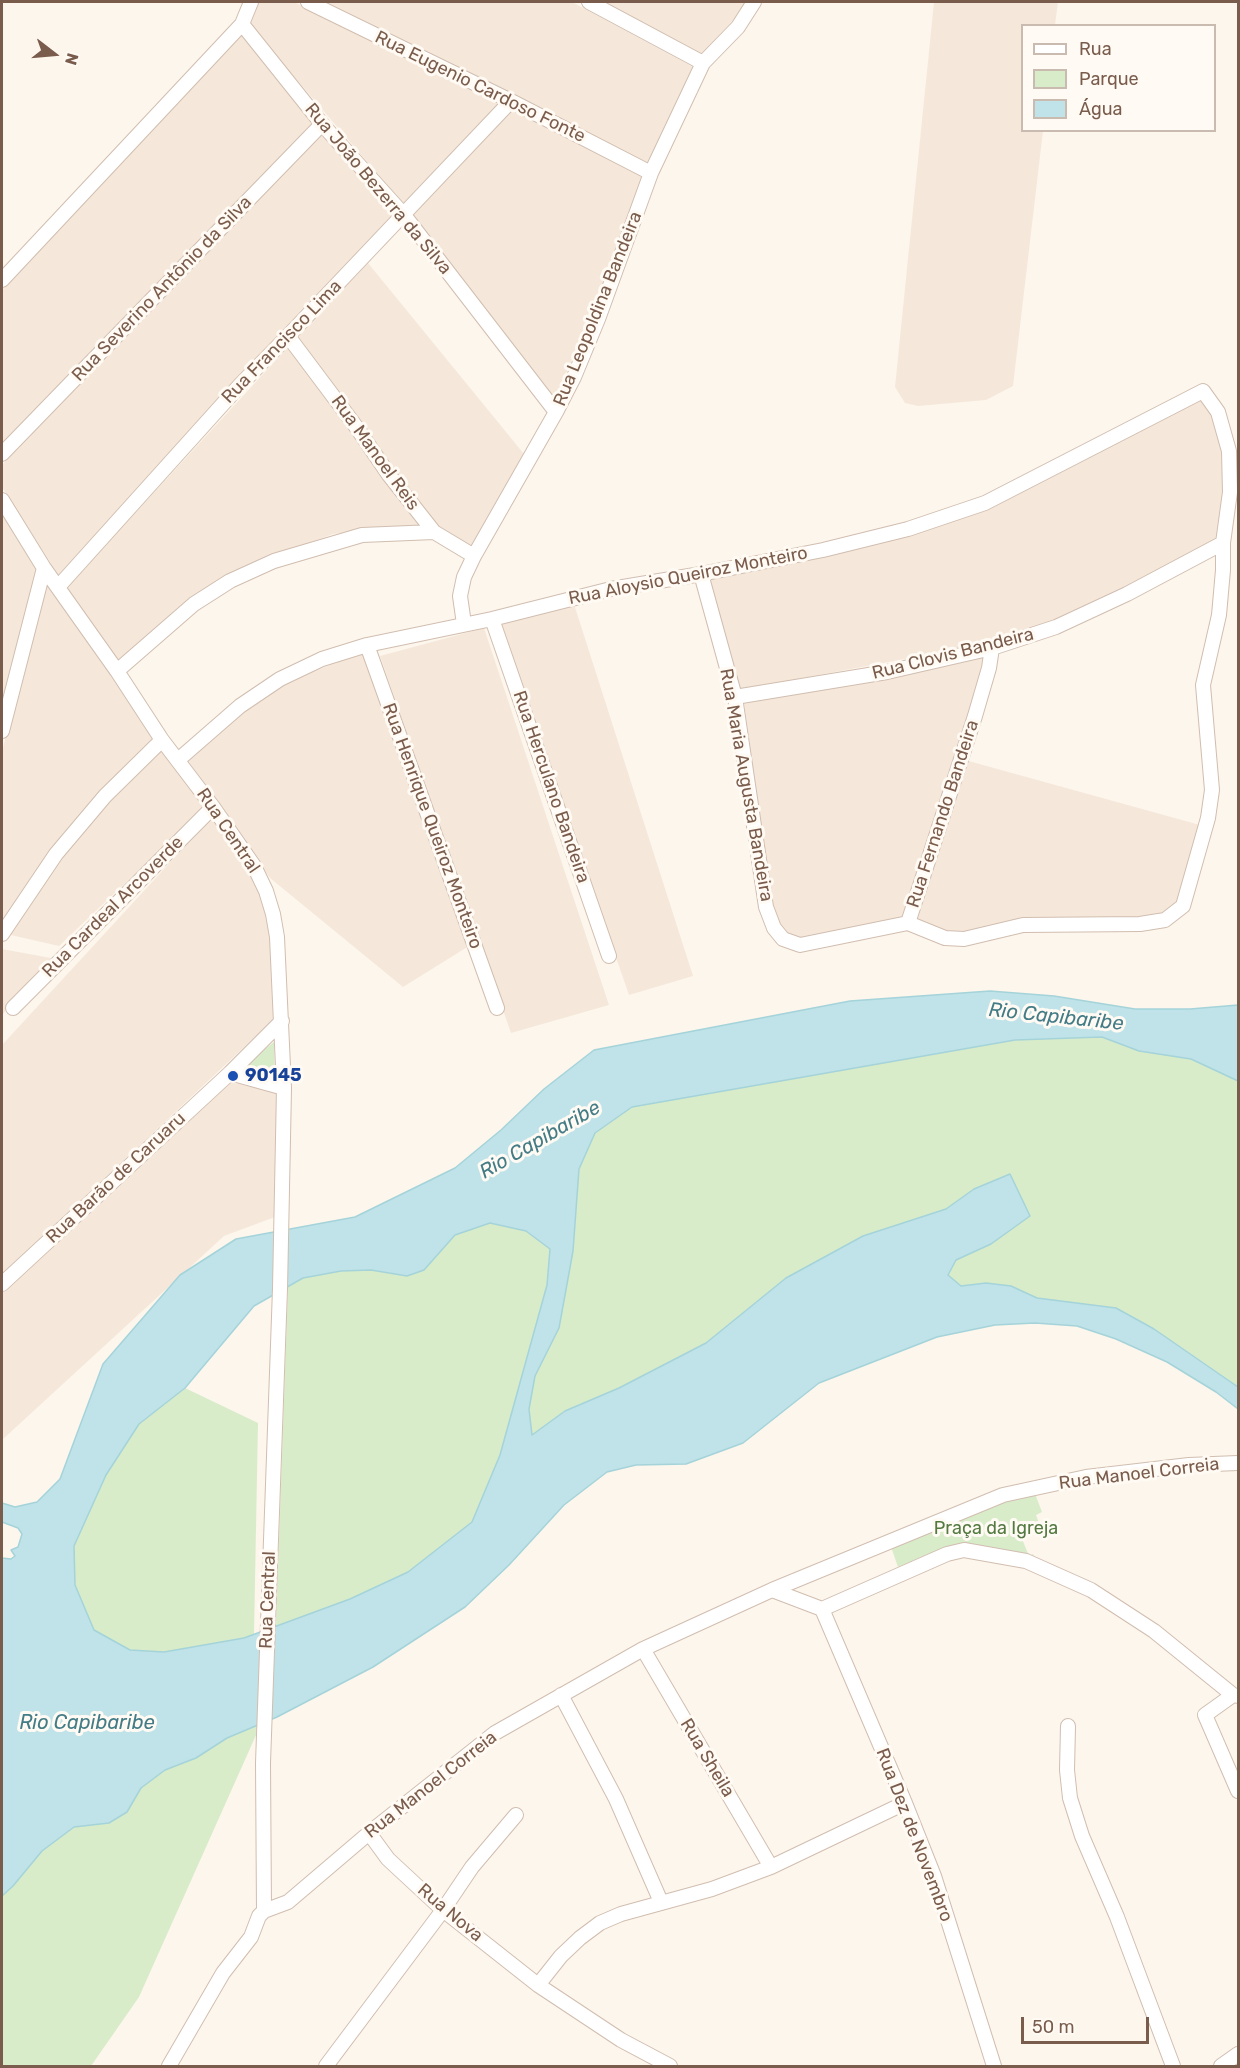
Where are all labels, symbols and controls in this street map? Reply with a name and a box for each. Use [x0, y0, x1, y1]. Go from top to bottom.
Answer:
north arrow [24, 24, 84, 84]
legend [1021, 24, 1216, 132]
street label: Rua Eugenio Cardoso Fonte [371, 27, 589, 147]
text: Rua [1079, 38, 1112, 60]
text: N [61, 51, 83, 67]
text: Parque [1079, 68, 1139, 90]
text: Água [1079, 98, 1122, 120]
street label: Rua João Bezerra da Silva [300, 99, 456, 279]
street label: Rua Severino Antônio da Silva [68, 192, 256, 386]
street label: Rua Leopoldina Bandeira [549, 209, 647, 409]
street label: Rua Francisco Lima [217, 276, 347, 408]
street label: Rua Manoel Reis [326, 391, 424, 515]
street label: Rua Aloysio Queiroz Monteiro [567, 542, 809, 610]
street label: Rua Clovis Bandeira [870, 623, 1036, 685]
street label: Rua Maria Augusta Bandeira [715, 667, 777, 903]
street label: Rua Herculano Bandeira [508, 688, 594, 886]
street label: Rua Henrique Queiroz Monteiro [377, 700, 487, 952]
street label: Rua Fernando Bandeira [902, 717, 984, 911]
street label: Rua Central [192, 784, 264, 878]
street label: Rua Cardeal Arcoverde [38, 832, 188, 982]
water label: Rio Capibaribe [987, 998, 1125, 1036]
place label: 90145 [245, 1065, 302, 1087]
marker: 90145 [226, 1069, 240, 1083]
water label: Rio Capibaribe [475, 1096, 605, 1184]
street label: Rua Barão de Caruaru [42, 1108, 190, 1248]
street label: Rua Manoel Correia [1058, 1453, 1220, 1495]
park label: Praça da Igreja [934, 1518, 1058, 1540]
street label: Rua Central [255, 1551, 281, 1649]
water label: Rio Capibaribe [19, 1711, 155, 1735]
street label: Rua Sheila [675, 1715, 739, 1801]
street label: Rua Manoel Correia [361, 1727, 501, 1843]
street label: Rua Dez de Novembro [871, 1745, 957, 1925]
street label: Rua Nova [413, 1879, 487, 1947]
scale bar [1024, 2005, 1152, 2043]
text: 50 m [1032, 2016, 1075, 2038]

